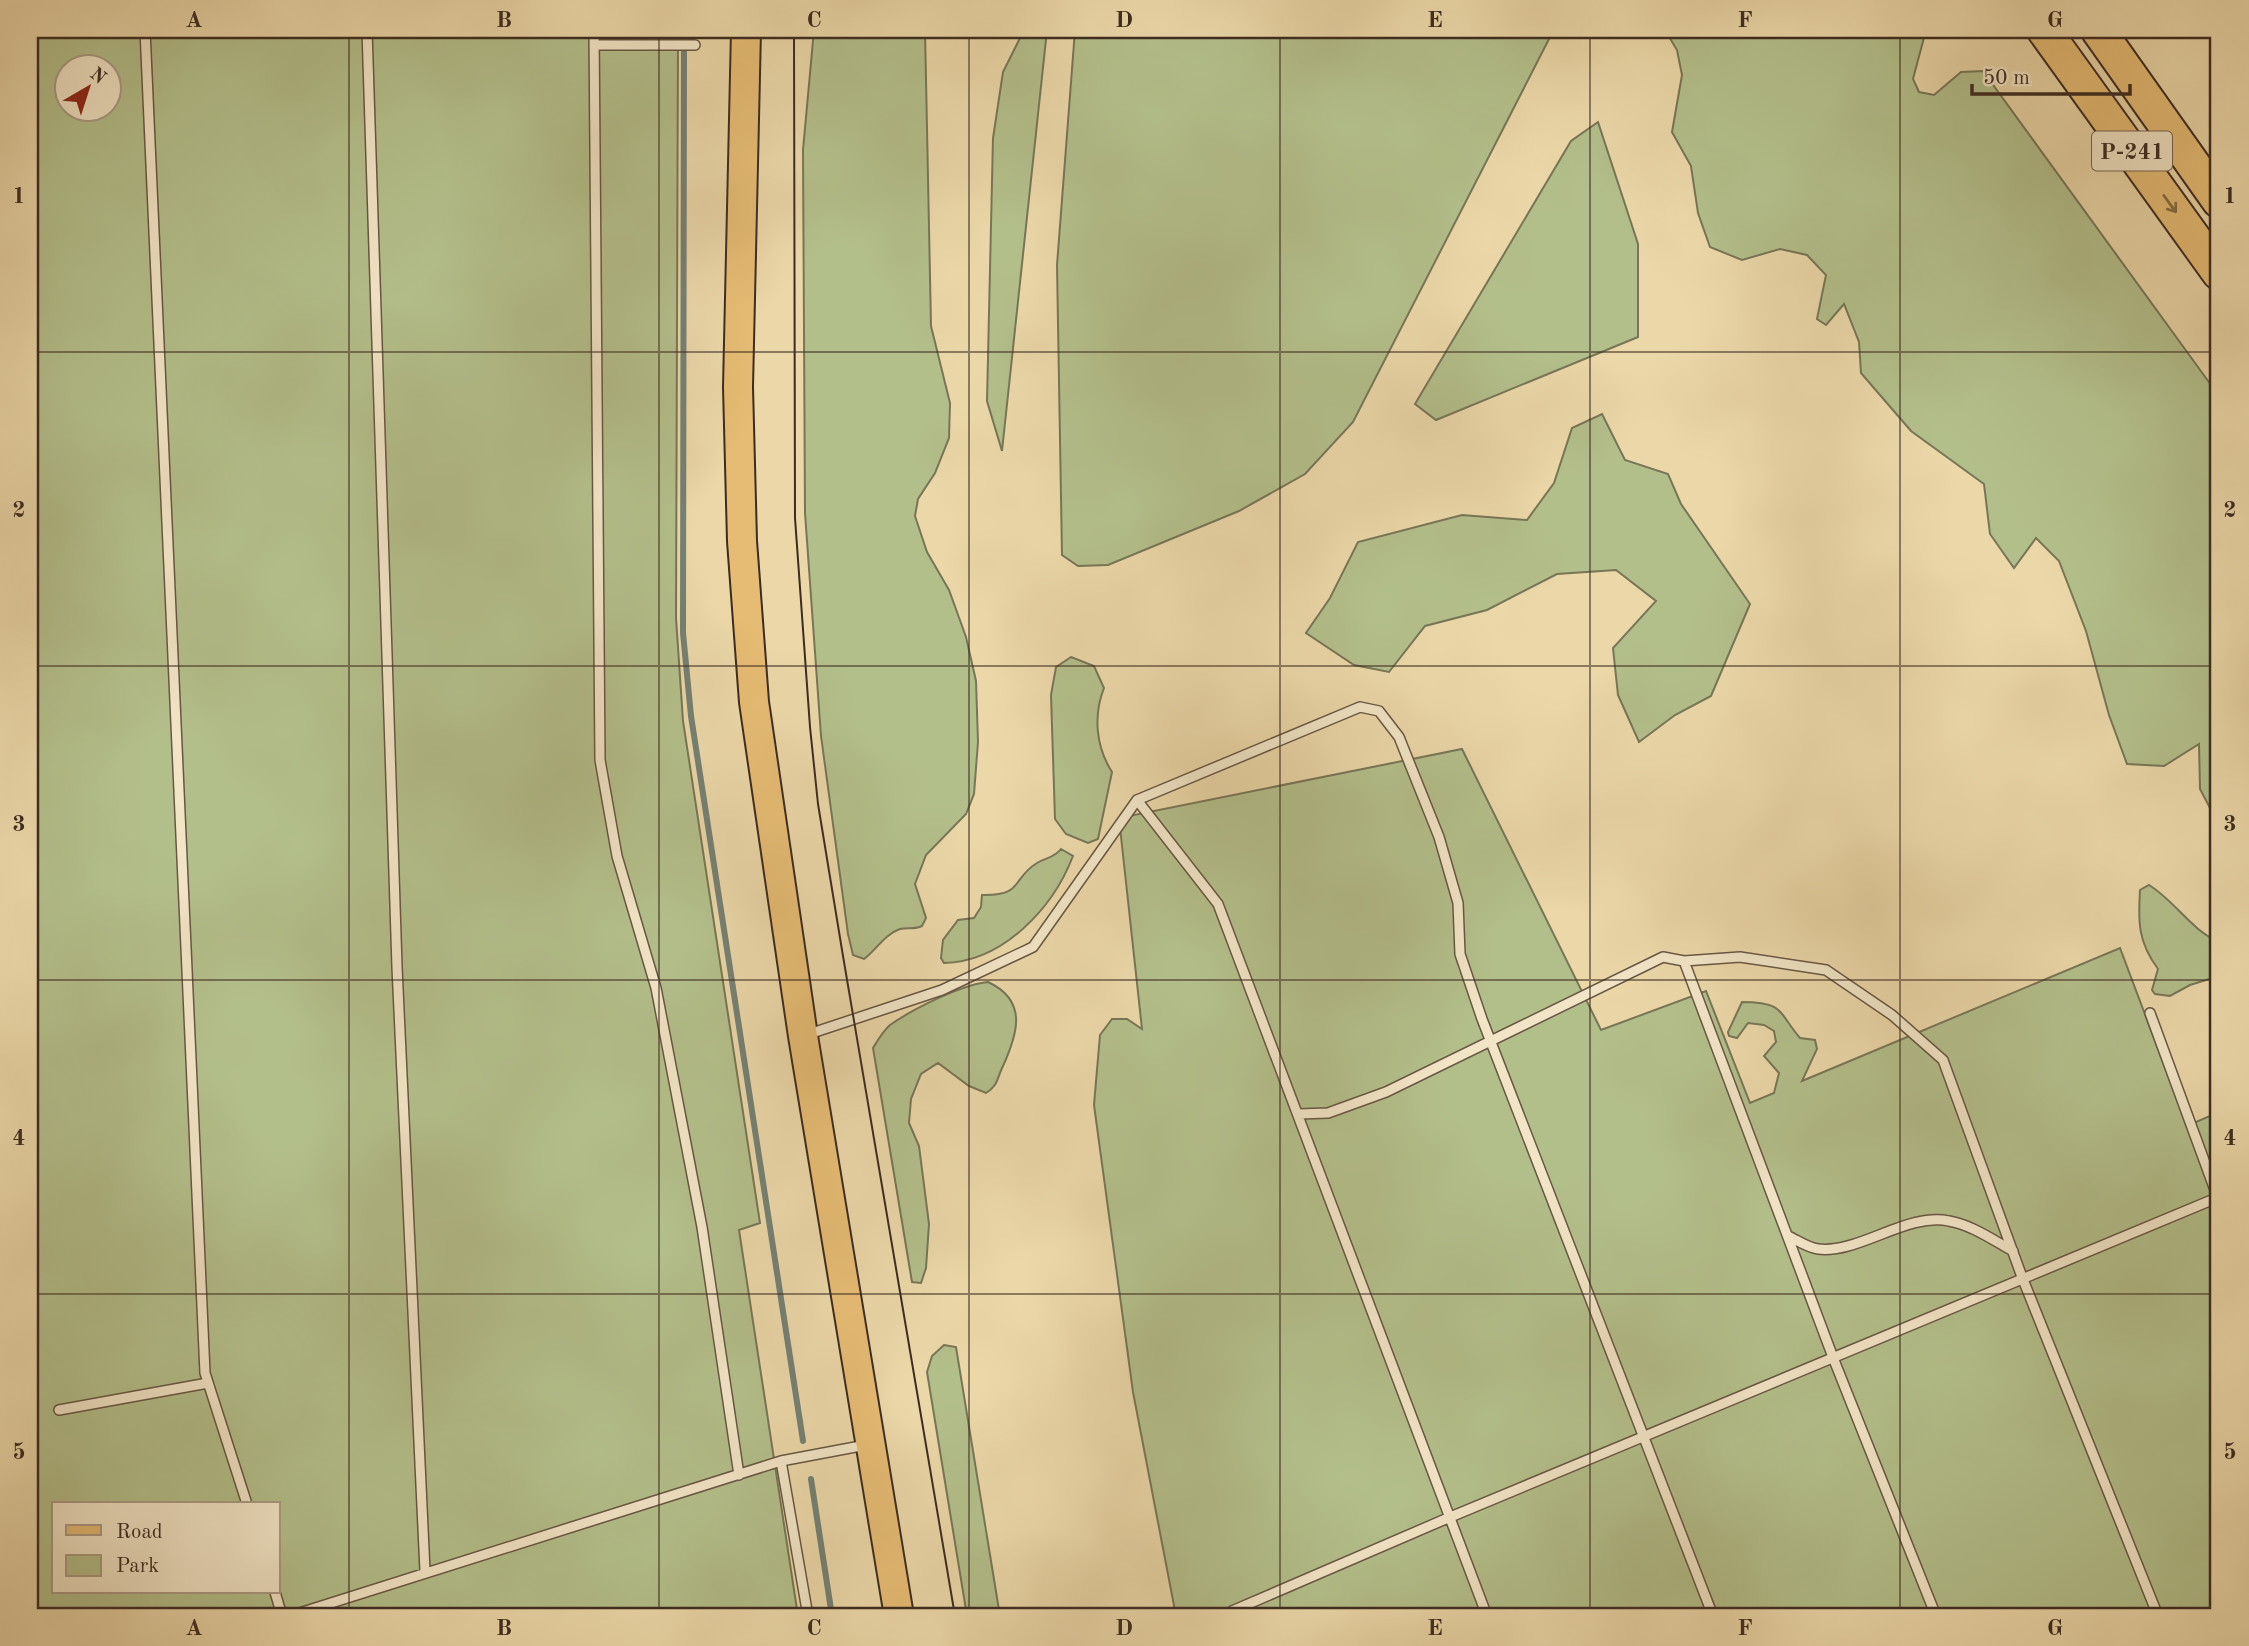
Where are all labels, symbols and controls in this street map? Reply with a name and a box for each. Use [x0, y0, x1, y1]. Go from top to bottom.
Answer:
text: A [185, 9, 203, 32]
text: B [496, 9, 512, 32]
text: C [806, 9, 822, 32]
text: D [1115, 9, 1133, 32]
text: E [1427, 9, 1443, 32]
text: F [1737, 9, 1753, 32]
text: G [2047, 9, 2063, 32]
north arrow [52, 52, 122, 122]
scale bar [1972, 52, 2130, 96]
text: N [86, 65, 109, 89]
text: 50 m [1983, 68, 2030, 89]
road number: Р-241 [2092, 132, 2172, 170]
text: 1 [12, 185, 26, 208]
text: 1 [2223, 185, 2237, 208]
one-way arrow [2162, 195, 2177, 214]
text: 2 [12, 499, 26, 522]
text: 2 [2223, 499, 2237, 522]
text: 3 [12, 813, 26, 836]
text: 3 [2223, 813, 2237, 836]
text: 4 [12, 1127, 26, 1150]
text: 4 [2223, 1127, 2237, 1150]
text: 5 [12, 1441, 26, 1464]
text: 5 [2223, 1441, 2237, 1464]
legend [52, 1502, 280, 1594]
text: Road [116, 1522, 163, 1543]
text: Park [116, 1556, 159, 1577]
text: A [185, 1617, 203, 1640]
text: B [496, 1617, 512, 1640]
text: C [806, 1617, 822, 1640]
text: D [1115, 1617, 1133, 1640]
text: E [1427, 1617, 1443, 1640]
text: F [1737, 1617, 1753, 1640]
text: G [2047, 1617, 2063, 1640]

